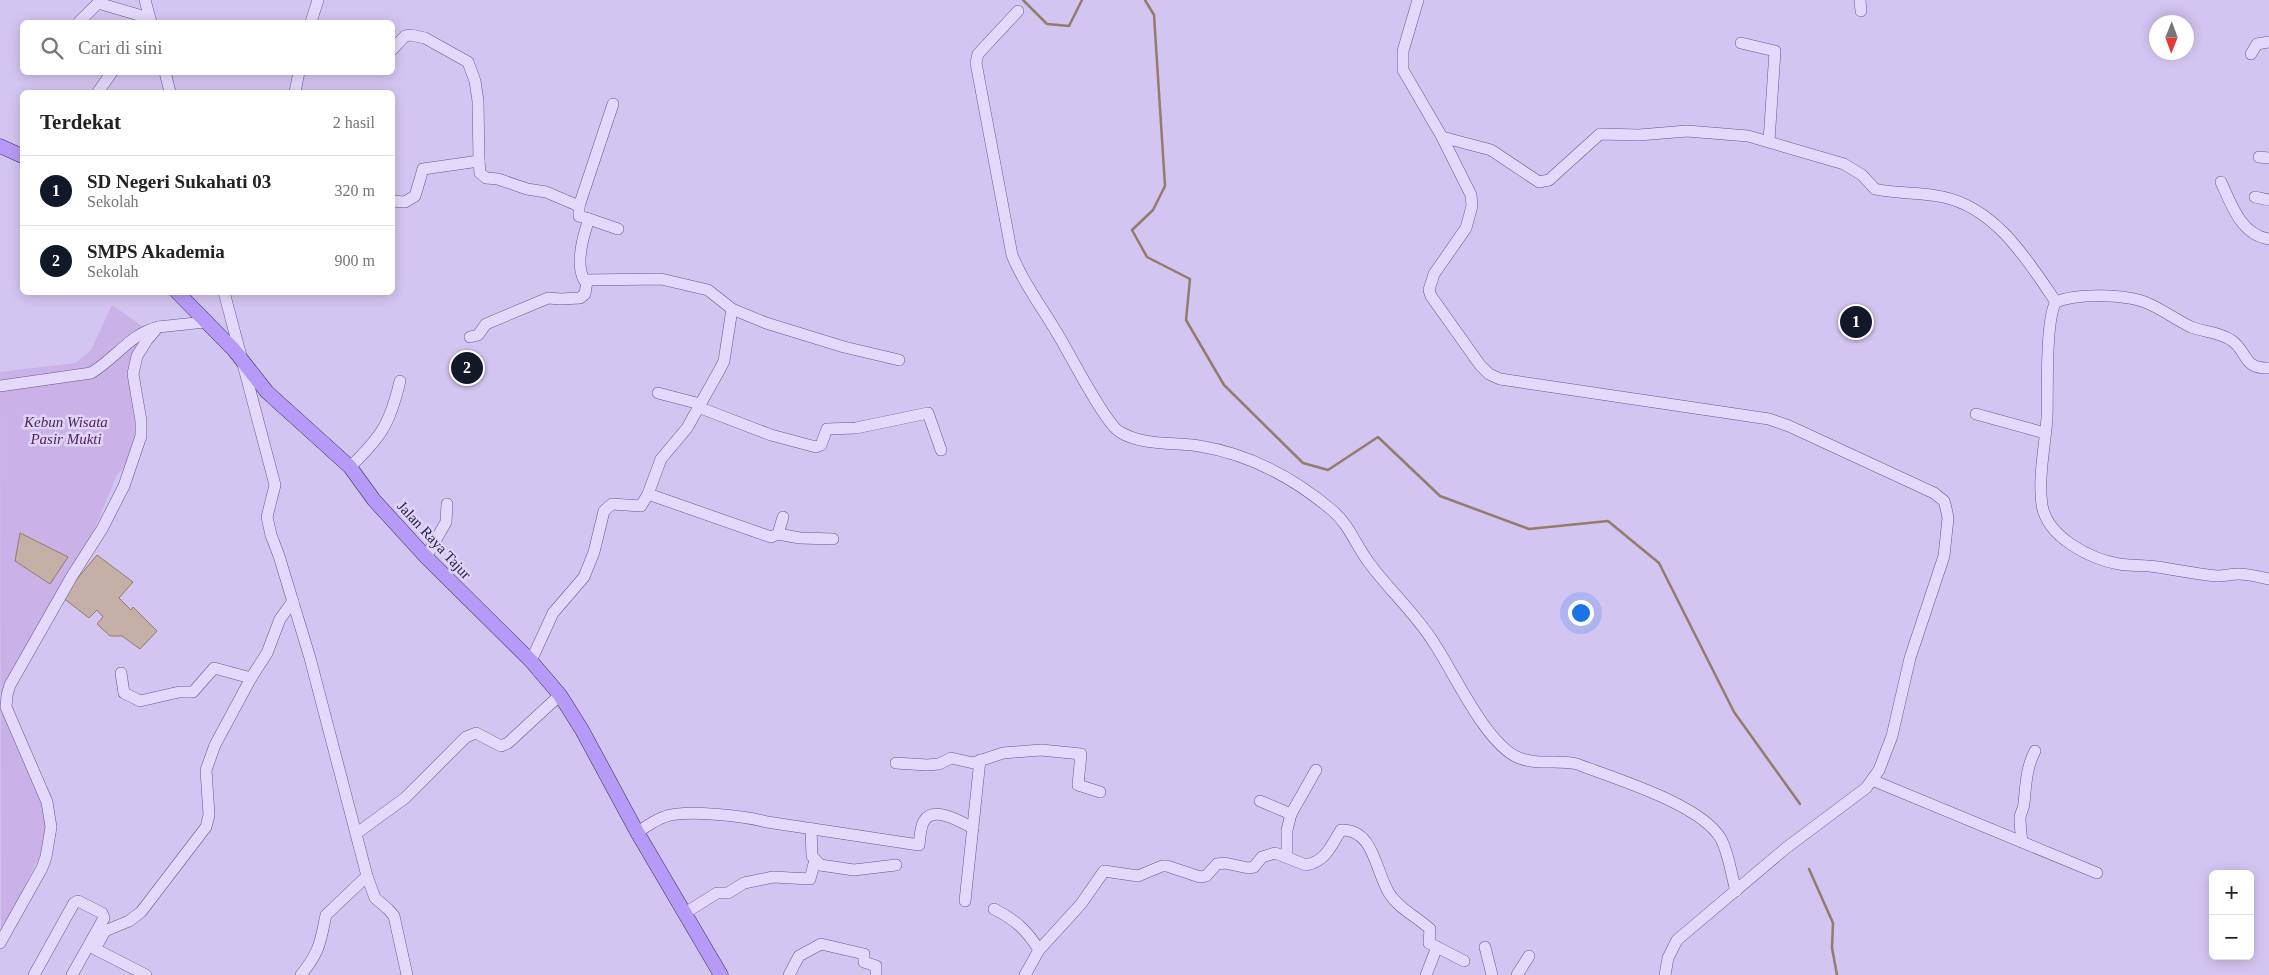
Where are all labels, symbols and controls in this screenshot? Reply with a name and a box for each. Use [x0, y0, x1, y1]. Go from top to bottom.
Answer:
north arrow [2149, 15, 2194, 60]
search box [20, 20, 395, 75]
icon: search [38, 34, 66, 62]
text: Cari di sini [78, 37, 162, 58]
text: Terdekat [40, 110, 121, 134]
text: 2 hasil [333, 114, 375, 131]
text: SD Negeri Sukahati 03 [87, 171, 271, 192]
text: 1 [52, 182, 60, 199]
text: 320 m [335, 182, 375, 199]
text: Sekolah [87, 193, 139, 210]
text: SMPS Akademia [87, 241, 225, 262]
text: 2 [52, 252, 60, 269]
text: 900 m [335, 252, 375, 269]
text: Sekolah [87, 263, 139, 280]
pin: 1 [1840, 303, 1872, 341]
pin: 2 [451, 349, 483, 387]
park label: Kebun Wisata Pasir Mukti [23, 414, 108, 447]
street label: Jalan Raya Tajur [394, 498, 474, 582]
your location [1568, 600, 1594, 626]
map controls [2209, 870, 2254, 960]
button: + [2209, 870, 2254, 915]
button: − [2209, 915, 2254, 960]

